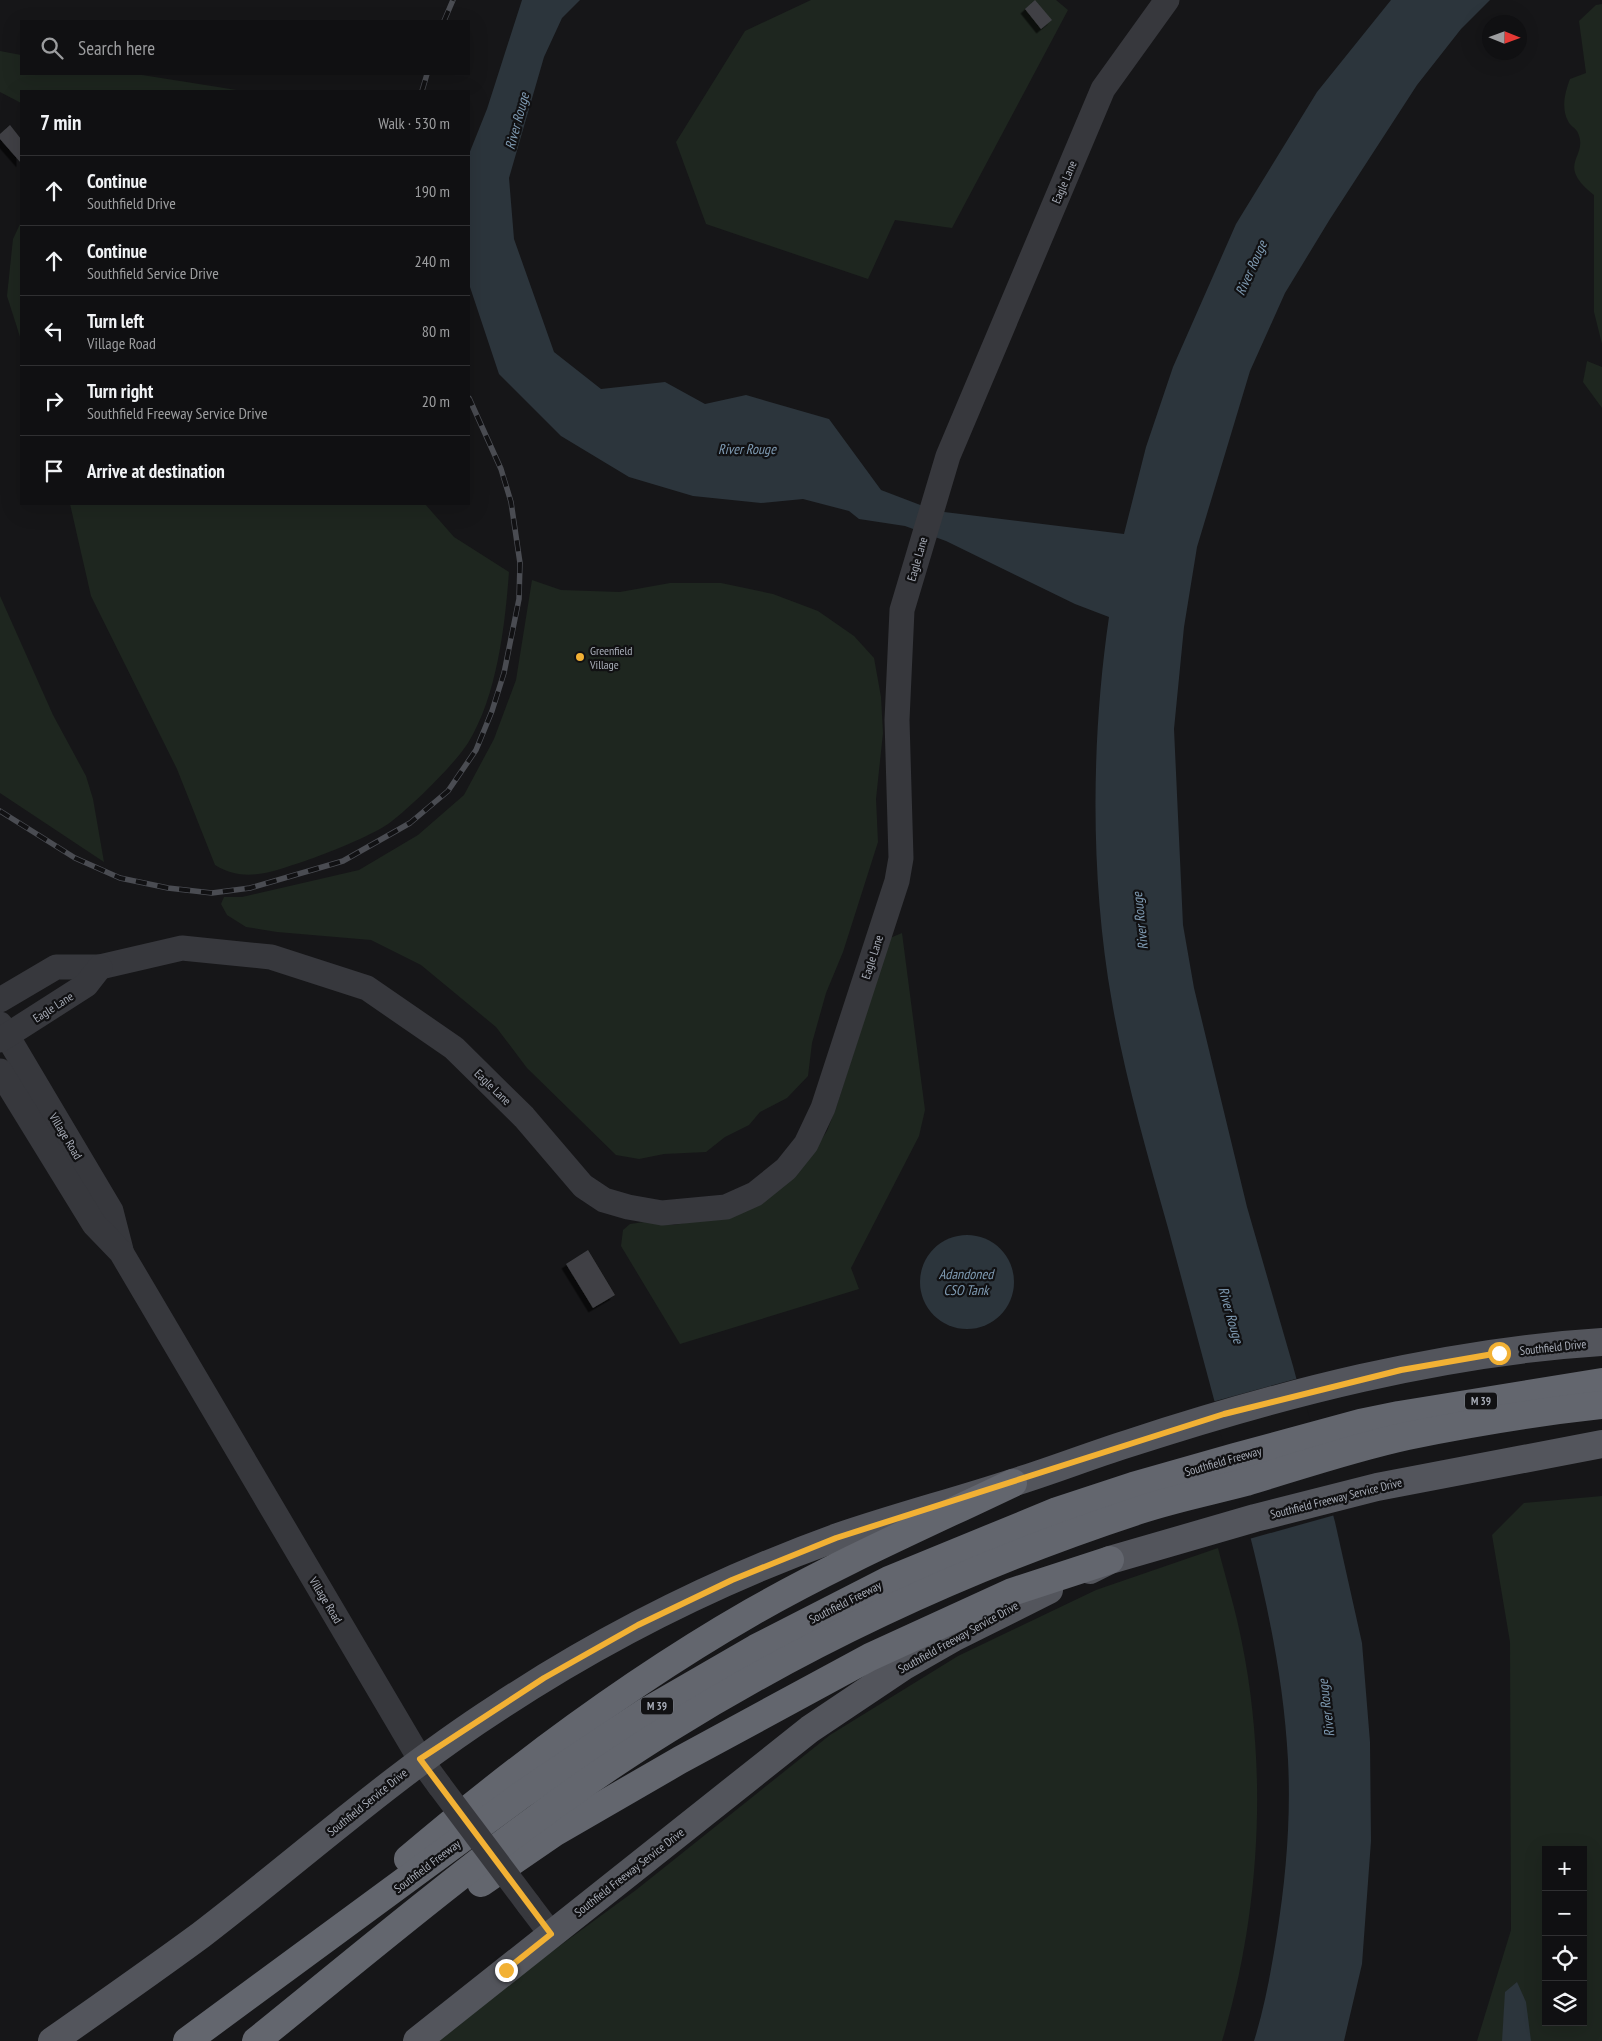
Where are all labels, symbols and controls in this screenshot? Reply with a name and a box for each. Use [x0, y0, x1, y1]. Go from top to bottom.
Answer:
north arrow [1482, 15, 1527, 60]
search box [20, 20, 470, 75]
icon: search [38, 34, 66, 62]
text: Search here [78, 36, 155, 60]
water label: River Rouge [501, 90, 534, 151]
text: 7 min [40, 109, 82, 136]
text: Walk · 530 m [378, 113, 450, 133]
street label: Eagle Lane [1048, 158, 1080, 206]
text: Continue [87, 169, 147, 193]
icon: ahead [40, 177, 68, 205]
text: 190 m [415, 181, 450, 201]
text: Southfield Drive [87, 193, 176, 213]
water label: River Rouge [1231, 237, 1271, 298]
text: Continue [87, 239, 147, 263]
icon: ahead [40, 247, 68, 275]
text: 240 m [415, 251, 450, 271]
text: Southfield Service Drive [87, 263, 219, 283]
text: Turn left [87, 309, 144, 333]
icon: left [40, 317, 68, 345]
text: 80 m [422, 321, 450, 341]
text: Village Road [87, 333, 156, 353]
text: Turn right [87, 379, 153, 403]
icon: right [40, 387, 68, 415]
text: 20 m [422, 391, 450, 411]
text: Southfield Freeway Service Drive [87, 403, 268, 423]
water label: River Rouge [718, 440, 777, 458]
icon: arrive [40, 457, 68, 485]
text: Arrive at destination [87, 459, 225, 483]
street label: Eagle Lane [904, 535, 930, 583]
place label: Greenfield Village [589, 643, 632, 672]
marker: Greenfield Village [574, 651, 586, 663]
water label: River Rouge [1128, 890, 1152, 951]
street label: Eagle Lane [858, 933, 886, 981]
street label: Eagle Lane [30, 988, 76, 1026]
street label: Eagle Lane [472, 1066, 515, 1108]
street label: Village Road [46, 1109, 86, 1162]
water label: Adandoned CSO Tank [939, 1265, 995, 1299]
water label: River Rouge [1214, 1285, 1248, 1346]
street label: Southfield Drive [1519, 1336, 1587, 1358]
route start [1488, 1342, 1511, 1365]
road number: M 39 [1465, 1392, 1497, 1410]
street label: Southfield Freeway [1183, 1443, 1264, 1479]
street label: Southfield Freeway Service Drive [1268, 1474, 1404, 1522]
street label: Village Road [306, 1573, 346, 1626]
street label: Southfield Freeway [806, 1577, 884, 1627]
street label: Southfield Freeway Service Drive [895, 1598, 1021, 1676]
water label: River Rouge [1313, 1677, 1338, 1738]
road number: M 39 [641, 1698, 673, 1714]
street label: Southfield Service Drive [324, 1765, 410, 1839]
street label: Southfield Freeway Service Drive [571, 1824, 687, 1920]
street label: Southfield Freeway [391, 1836, 464, 1896]
map controls [1542, 1846, 1587, 2026]
button: + [1542, 1846, 1587, 1891]
button: − [1542, 1891, 1587, 1936]
button: locate [1542, 1936, 1587, 1981]
route end [495, 1959, 518, 1982]
button: layers [1542, 1981, 1587, 2026]

